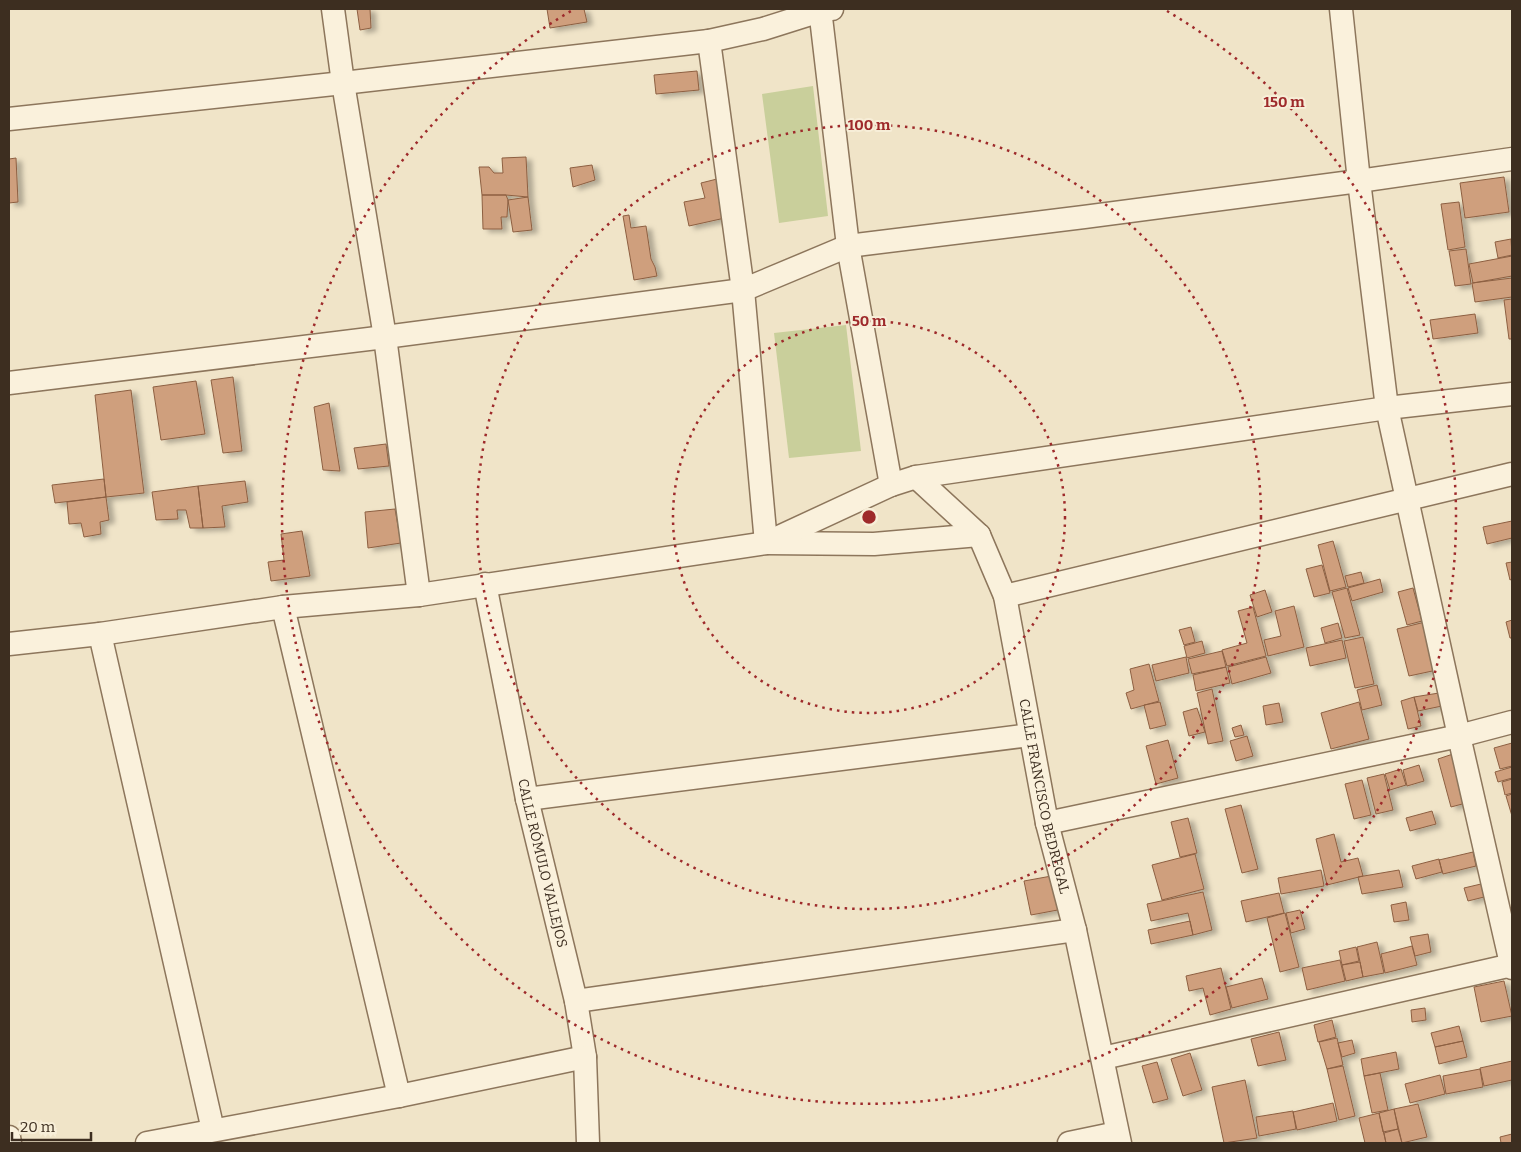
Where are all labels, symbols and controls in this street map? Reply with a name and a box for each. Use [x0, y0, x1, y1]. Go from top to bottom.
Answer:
text: 150 m [1263, 93, 1305, 111]
text: 100 m [848, 116, 891, 134]
text: 50 m [852, 312, 887, 330]
centre of rings [860, 508, 878, 526]
street label: CALLE FRANCISCO BEDREGAL [1016, 697, 1074, 896]
street label: CALLE RÓMULO VALLEJOS [515, 777, 571, 949]
scale bar [12, 1110, 91, 1142]
text: 20 m [20, 1118, 56, 1136]

